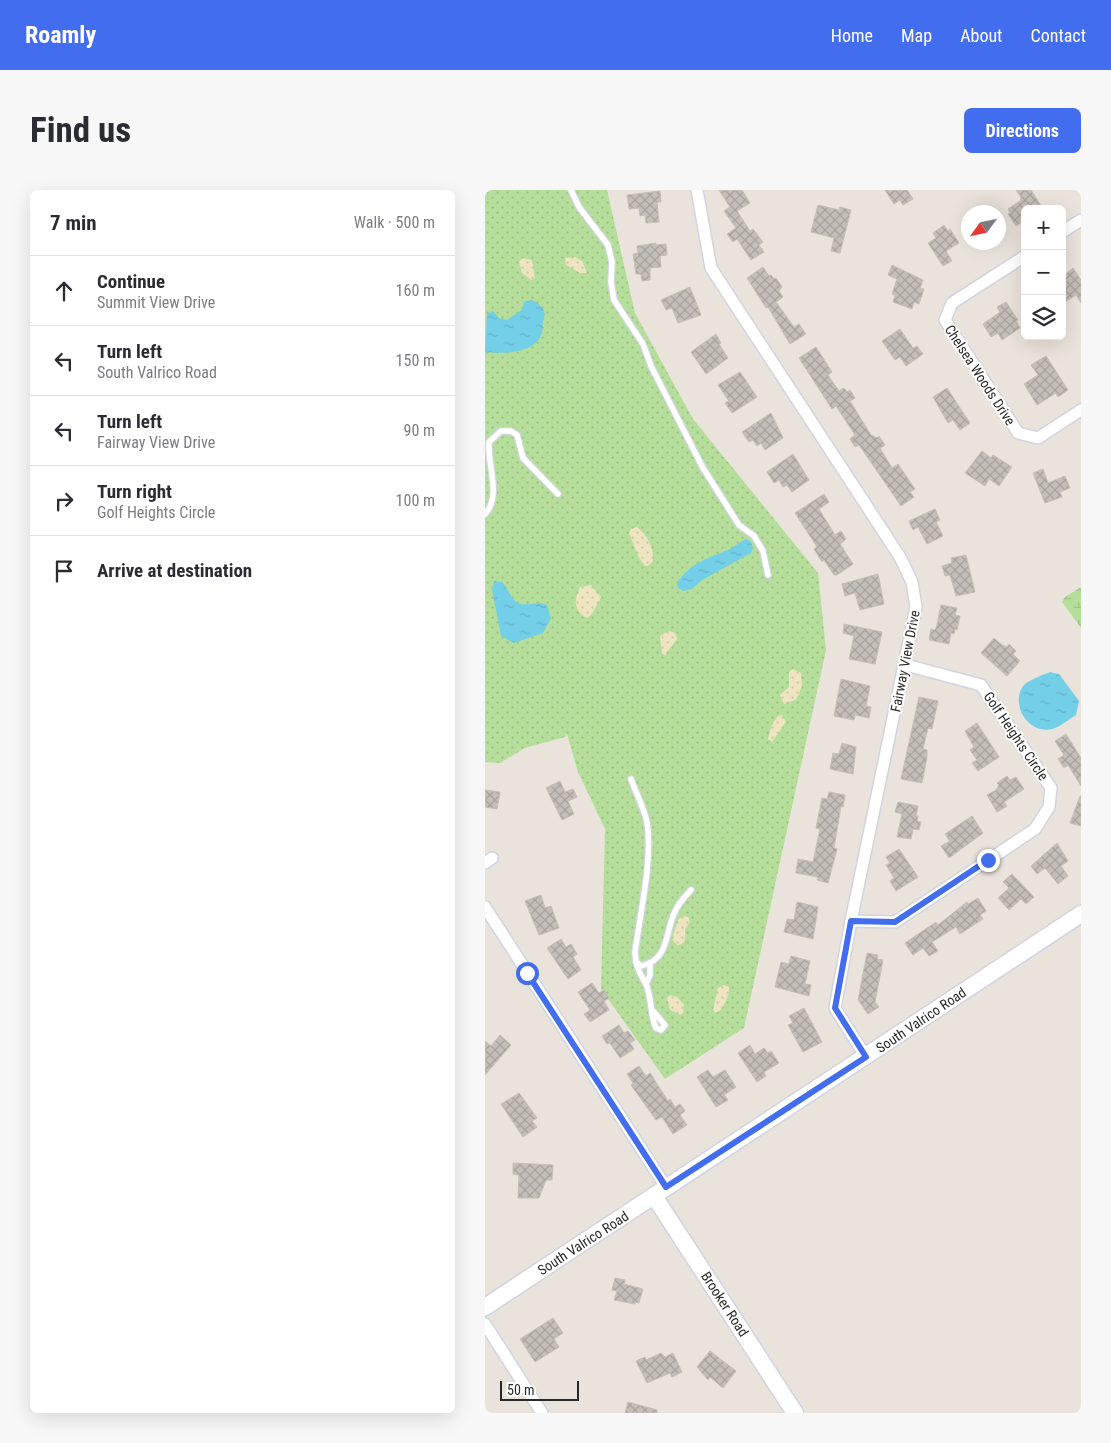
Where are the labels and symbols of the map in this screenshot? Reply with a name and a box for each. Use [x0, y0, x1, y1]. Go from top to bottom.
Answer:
north arrow [961, 205, 1006, 250]
street label: Chelsea Woods Drive [942, 322, 1019, 428]
street label: Fairway View Drive [887, 608, 923, 713]
street label: Golf Heights Circle [980, 689, 1052, 784]
route end [977, 849, 1000, 872]
route start [516, 962, 539, 985]
street label: South Valrico Road [873, 984, 969, 1056]
street label: South Valrico Road [535, 1208, 631, 1278]
street label: Brooker Road [698, 1269, 752, 1339]
scale bar [500, 1378, 579, 1401]

